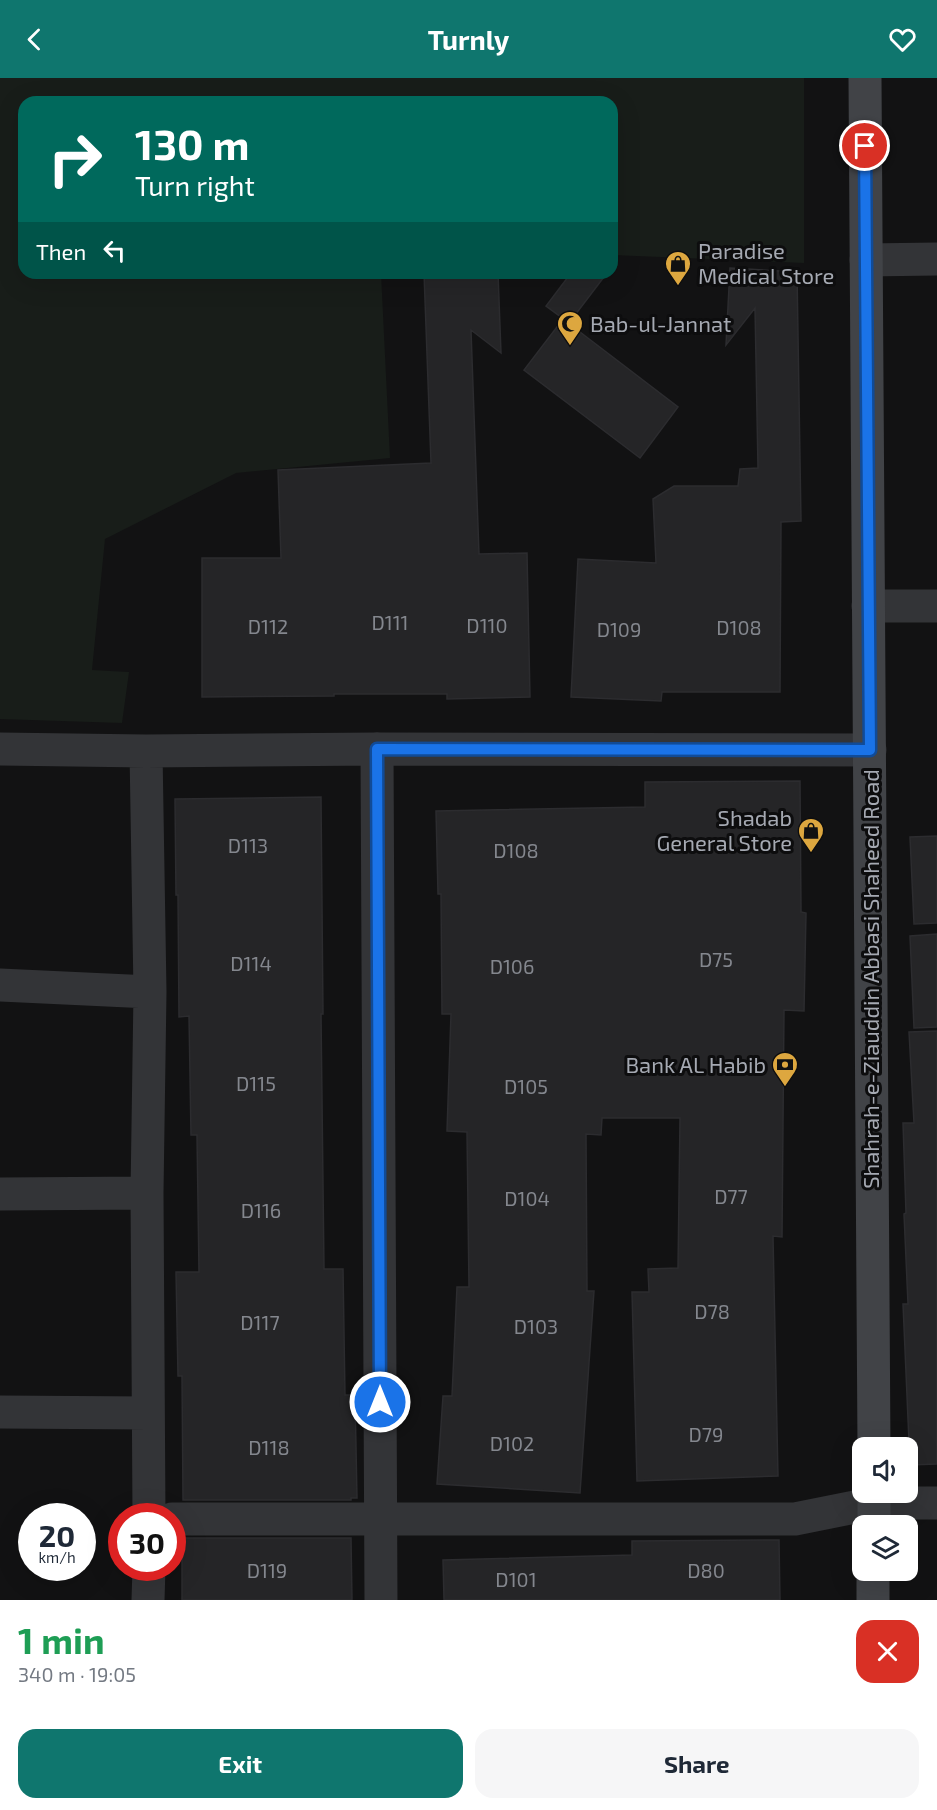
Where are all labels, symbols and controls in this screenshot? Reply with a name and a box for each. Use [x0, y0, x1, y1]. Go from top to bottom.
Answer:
icon: back [18, 23, 51, 56]
text: Turnly [428, 23, 509, 55]
icon: heart [886, 23, 919, 56]
text: 130 m [135, 118, 250, 168]
icon: right [36, 120, 114, 198]
pin [839, 120, 890, 171]
icon: arrive [848, 129, 881, 162]
text: Turn right [135, 169, 255, 201]
icon: left [98, 234, 131, 267]
place label: Paradise Medical Store [698, 237, 834, 288]
text: Then [36, 238, 86, 264]
shop icon: Paradise Medical Store [663, 249, 693, 287]
mosque icon: Bab-ul-Jannat [555, 309, 585, 347]
place label: Bab-ul-Jannat [590, 310, 731, 336]
house number: D111 [371, 610, 409, 634]
house number: D110 [466, 613, 508, 637]
house number: D112 [248, 614, 288, 638]
house number: D108 [716, 615, 762, 639]
house number: D109 [597, 617, 641, 641]
street label: Shahrah-e-Ziauddin Abbasi Shaheed Road [857, 769, 883, 1189]
place label: Shadab General Store [657, 804, 792, 855]
shop icon: Shadab General Store [796, 816, 826, 854]
house number: D113 [228, 833, 268, 857]
house number: D108 [493, 838, 539, 862]
house number: D75 [699, 947, 733, 971]
house number: D114 [230, 951, 272, 975]
house number: D106 [490, 954, 534, 978]
bank icon: Bank AL Habib [770, 1050, 800, 1088]
place label: Bank AL Habib [625, 1051, 766, 1077]
house number: D115 [236, 1071, 276, 1095]
house number: D105 [504, 1074, 548, 1098]
house number: D77 [714, 1184, 748, 1208]
house number: D104 [504, 1186, 550, 1210]
house number: D116 [241, 1198, 281, 1222]
house number: D78 [694, 1299, 730, 1323]
house number: D117 [240, 1310, 280, 1334]
house number: D103 [514, 1314, 558, 1338]
position arrow [348, 1370, 412, 1434]
house number: D79 [689, 1422, 723, 1446]
house number: D102 [490, 1431, 534, 1455]
house number: D118 [248, 1435, 290, 1459]
map controls [852, 1437, 918, 1581]
button: sound [852, 1437, 918, 1503]
speed limit sign: 30 [108, 1503, 186, 1581]
button: layers [852, 1515, 918, 1581]
text: 20 [39, 1517, 75, 1553]
text: km/h [38, 1548, 76, 1566]
house number: D119 [247, 1558, 287, 1582]
house number: D80 [687, 1558, 725, 1582]
house number: D101 [495, 1567, 537, 1591]
text: 1 min [18, 1618, 105, 1661]
button: close [856, 1620, 919, 1683]
text: 340 m · 19:05 [18, 1662, 136, 1686]
button: Exit [18, 1729, 463, 1798]
button: Share [475, 1729, 919, 1798]

